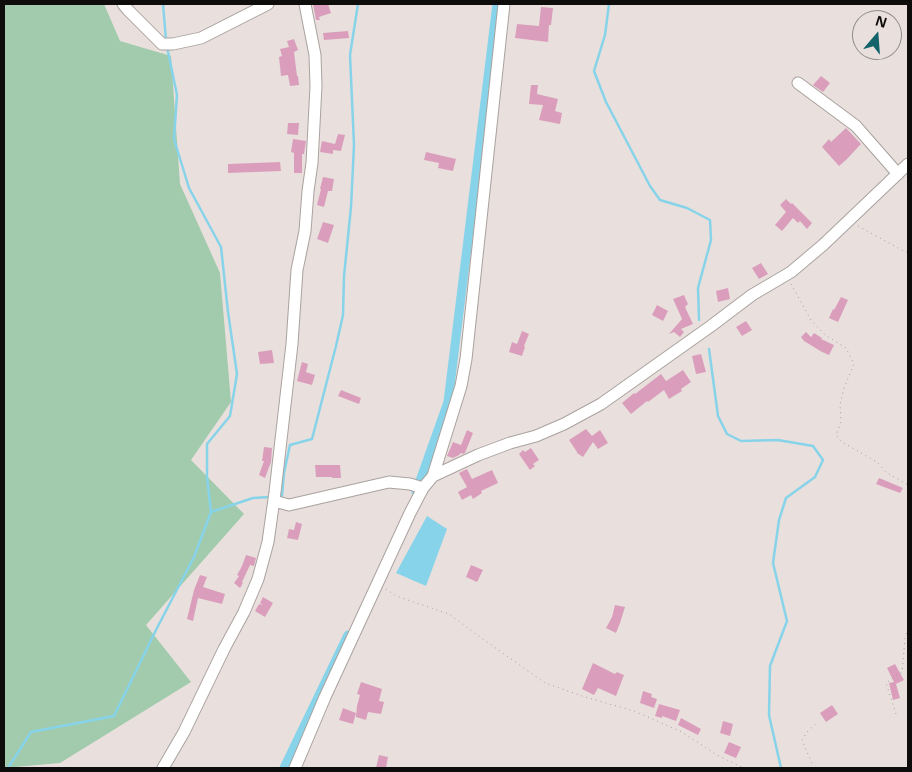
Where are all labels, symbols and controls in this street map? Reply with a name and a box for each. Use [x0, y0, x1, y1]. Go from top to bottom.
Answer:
north arrow [852, 10, 902, 60]
text: N [873, 10, 890, 32]

